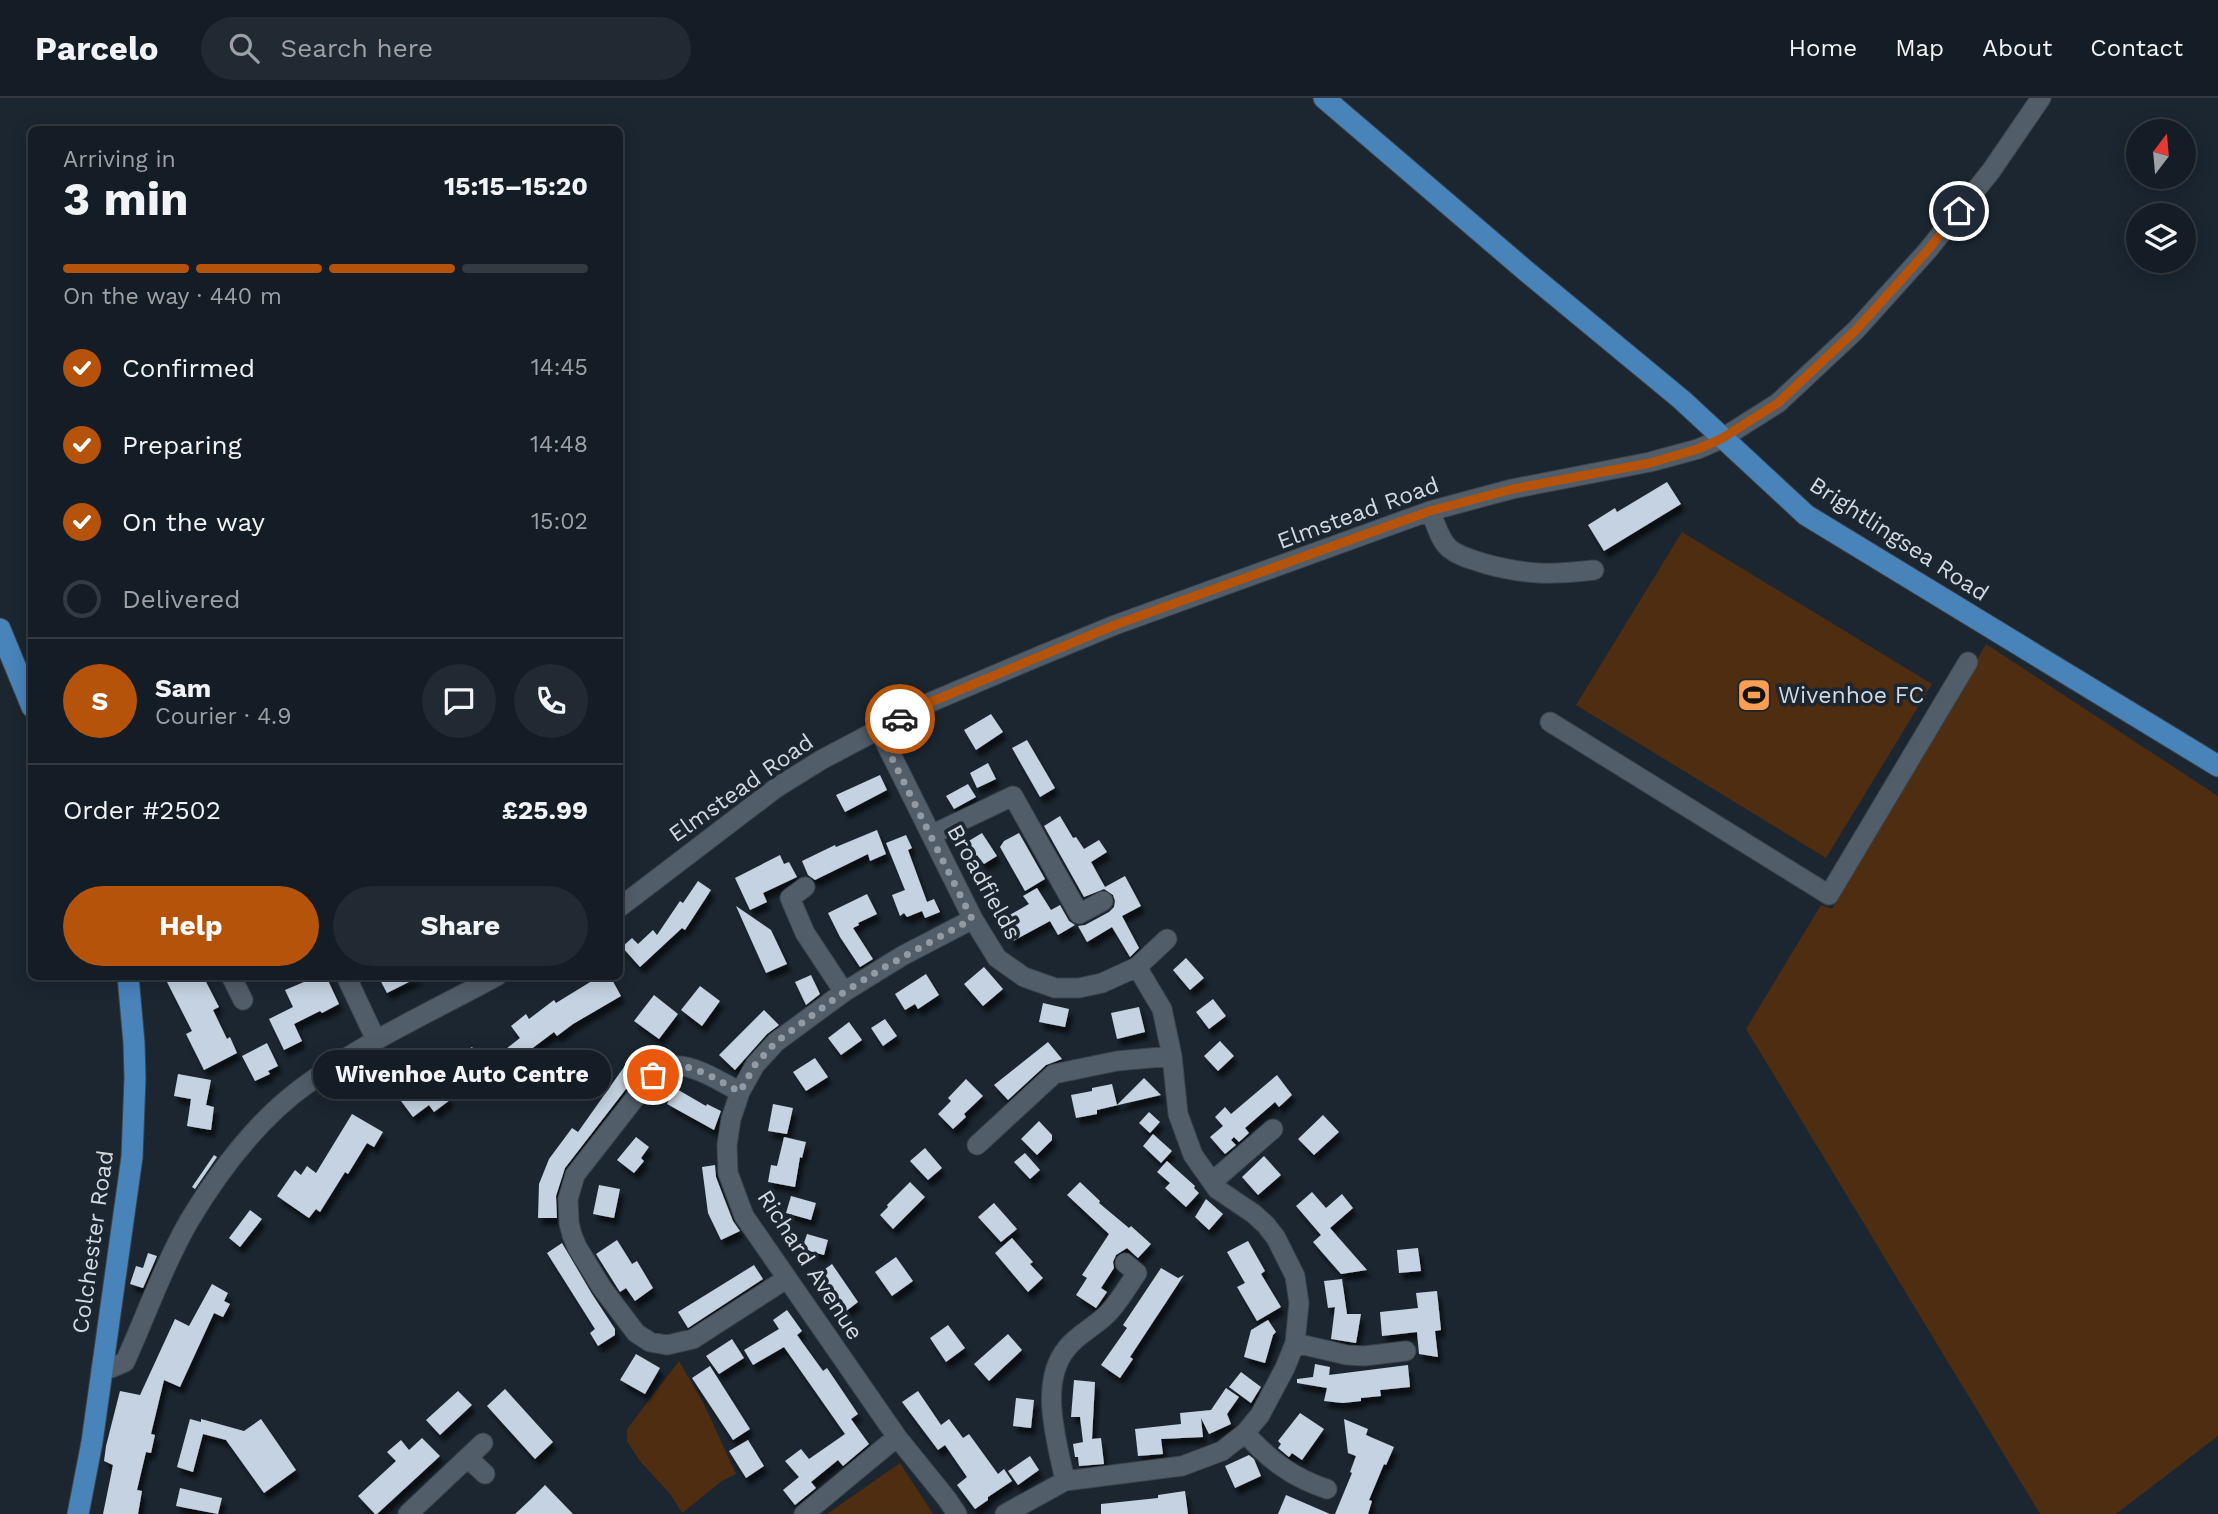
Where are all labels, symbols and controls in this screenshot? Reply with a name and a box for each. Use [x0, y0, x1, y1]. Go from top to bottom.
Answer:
search box [201, 17, 691, 80]
text: Parcelo [35, 29, 159, 68]
icon: search [225, 29, 263, 67]
text: Search here [281, 33, 433, 63]
text: Home [1789, 34, 1857, 62]
text: Map [1895, 34, 1944, 62]
text: About [1982, 34, 2052, 62]
text: Contact [2090, 34, 2183, 62]
north arrow [2126, 119, 2196, 189]
map controls [2126, 119, 2196, 273]
text: Arriving in [63, 146, 176, 173]
text: 15:15–15:20 [444, 171, 588, 201]
text: 3 min [63, 172, 189, 226]
pin [1929, 181, 1989, 241]
icon: home [1940, 192, 1978, 230]
button: layers [2126, 203, 2196, 273]
text: On the way · 440 m [63, 283, 282, 310]
icon: check [63, 349, 101, 387]
text: Confirmed [122, 353, 255, 383]
text: 14:45 [531, 354, 588, 381]
icon: check [63, 426, 101, 464]
text: Preparing [122, 430, 242, 460]
text: 14:48 [530, 431, 588, 458]
street label: Elmstead Road [1273, 471, 1443, 555]
street label: Brightlingsea Road [1804, 471, 1994, 607]
icon: check [63, 503, 101, 541]
text: On the way [122, 507, 265, 537]
text: 15:02 [531, 508, 588, 535]
text: Delivered [122, 584, 241, 614]
button: chat [422, 664, 496, 738]
button: phone [514, 664, 588, 738]
text: Sam [155, 673, 211, 703]
sports icon: Wivenhoe FC [1735, 676, 1773, 714]
place label: Wivenhoe FC [1778, 682, 1924, 709]
courier [865, 684, 935, 754]
text: S [92, 686, 108, 716]
icon: car [881, 700, 919, 738]
text: Courier · 4.9 [155, 703, 291, 730]
street label: Elmstead Road [664, 728, 818, 848]
text: Order #2502 [63, 795, 221, 825]
text: £25.99 [502, 795, 588, 825]
street label: Broadfields [941, 820, 1027, 944]
button: Help [63, 886, 319, 966]
button: Share [333, 886, 588, 966]
pin [623, 1045, 683, 1105]
callout: Wivenhoe Auto Centre [314, 1051, 611, 1100]
icon: bag [634, 1056, 672, 1094]
text: Wivenhoe Auto Centre [335, 1061, 589, 1088]
street label: Colchester Road [67, 1149, 119, 1335]
street label: Richard Avenue [752, 1185, 868, 1345]

